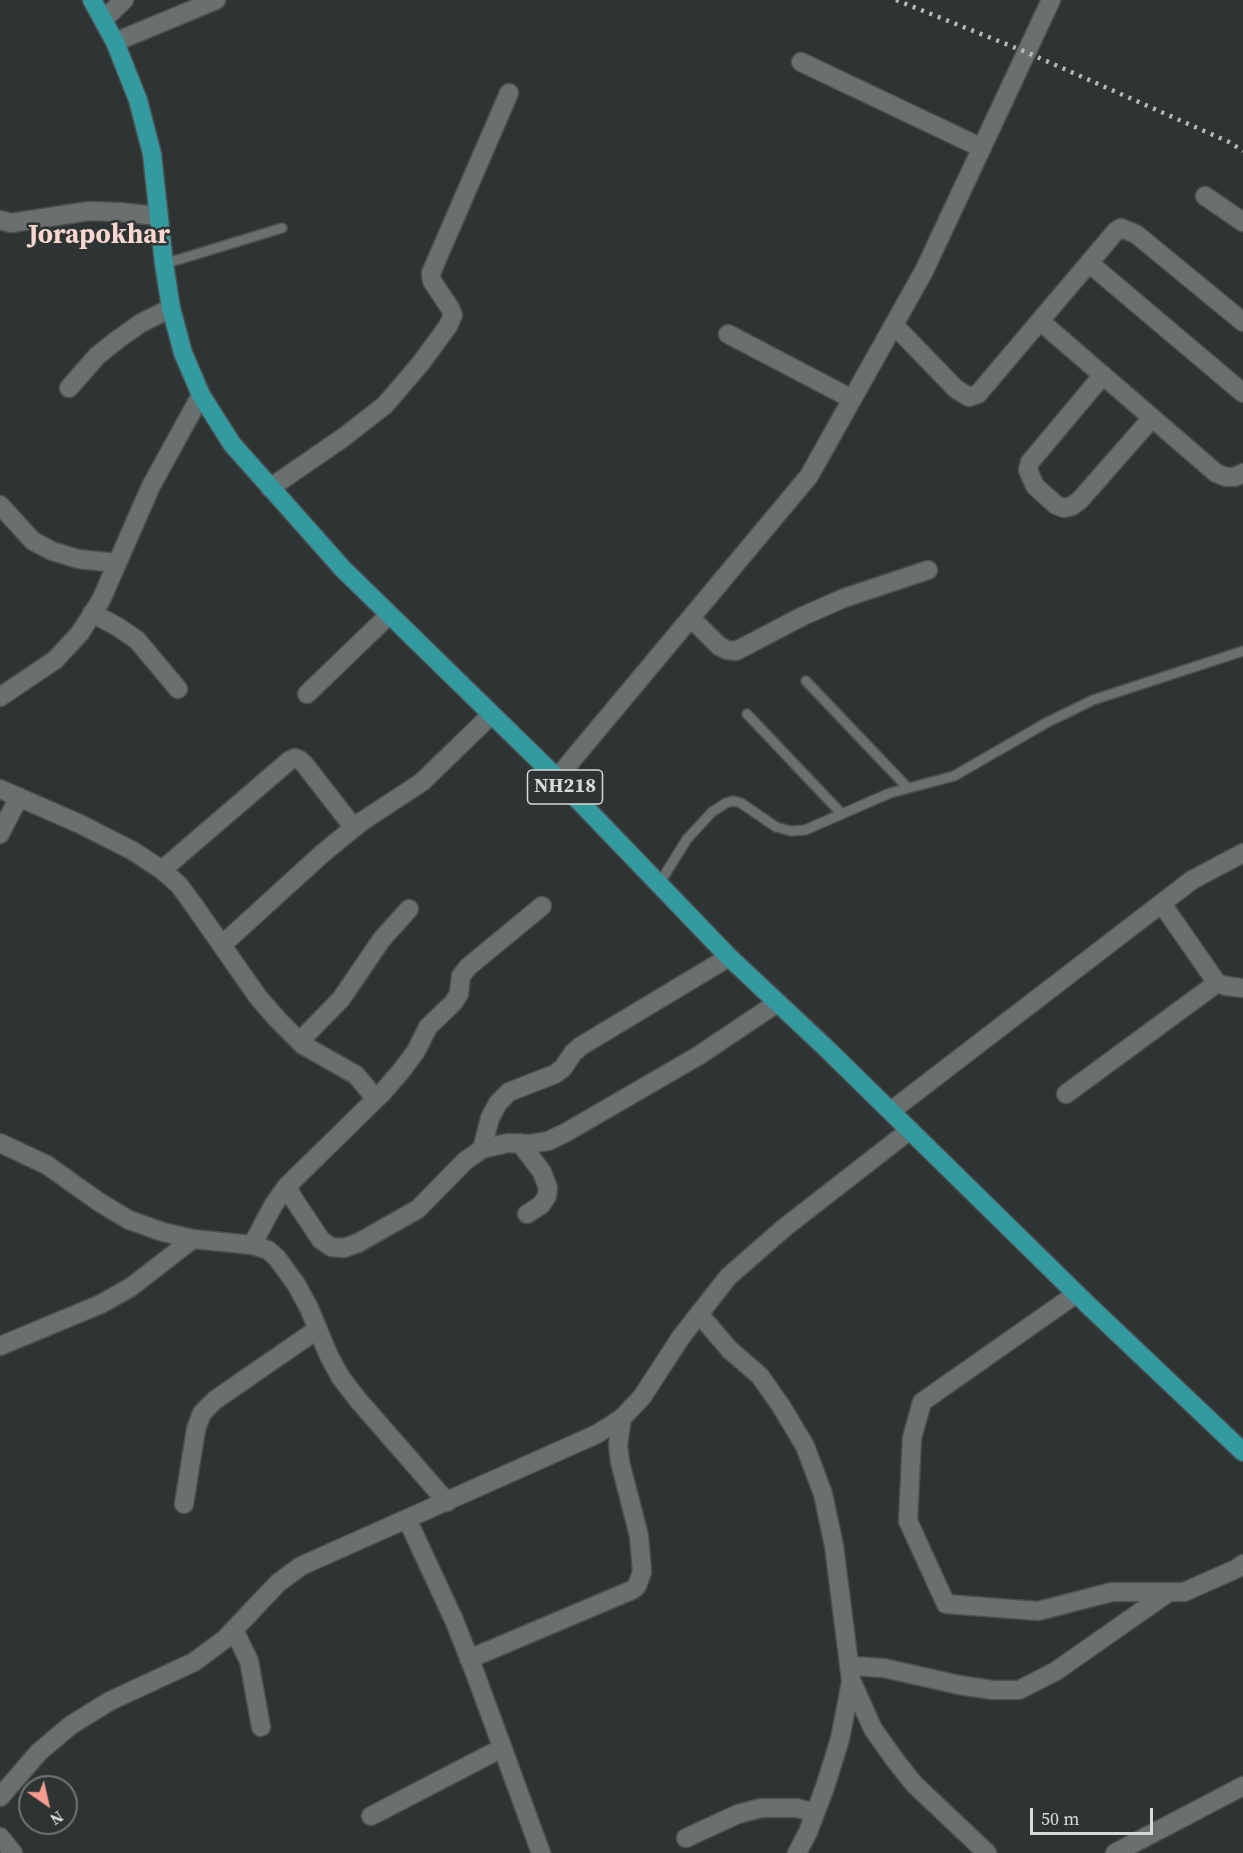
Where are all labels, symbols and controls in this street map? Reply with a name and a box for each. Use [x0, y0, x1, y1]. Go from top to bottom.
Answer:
district label: Jorapokhar [28, 220, 170, 252]
road number: NH218 [528, 770, 602, 804]
north arrow [18, 1775, 78, 1835]
scale bar [1033, 1796, 1156, 1834]
text: N [46, 1806, 68, 1831]
text: 50 m [1041, 1806, 1079, 1831]

